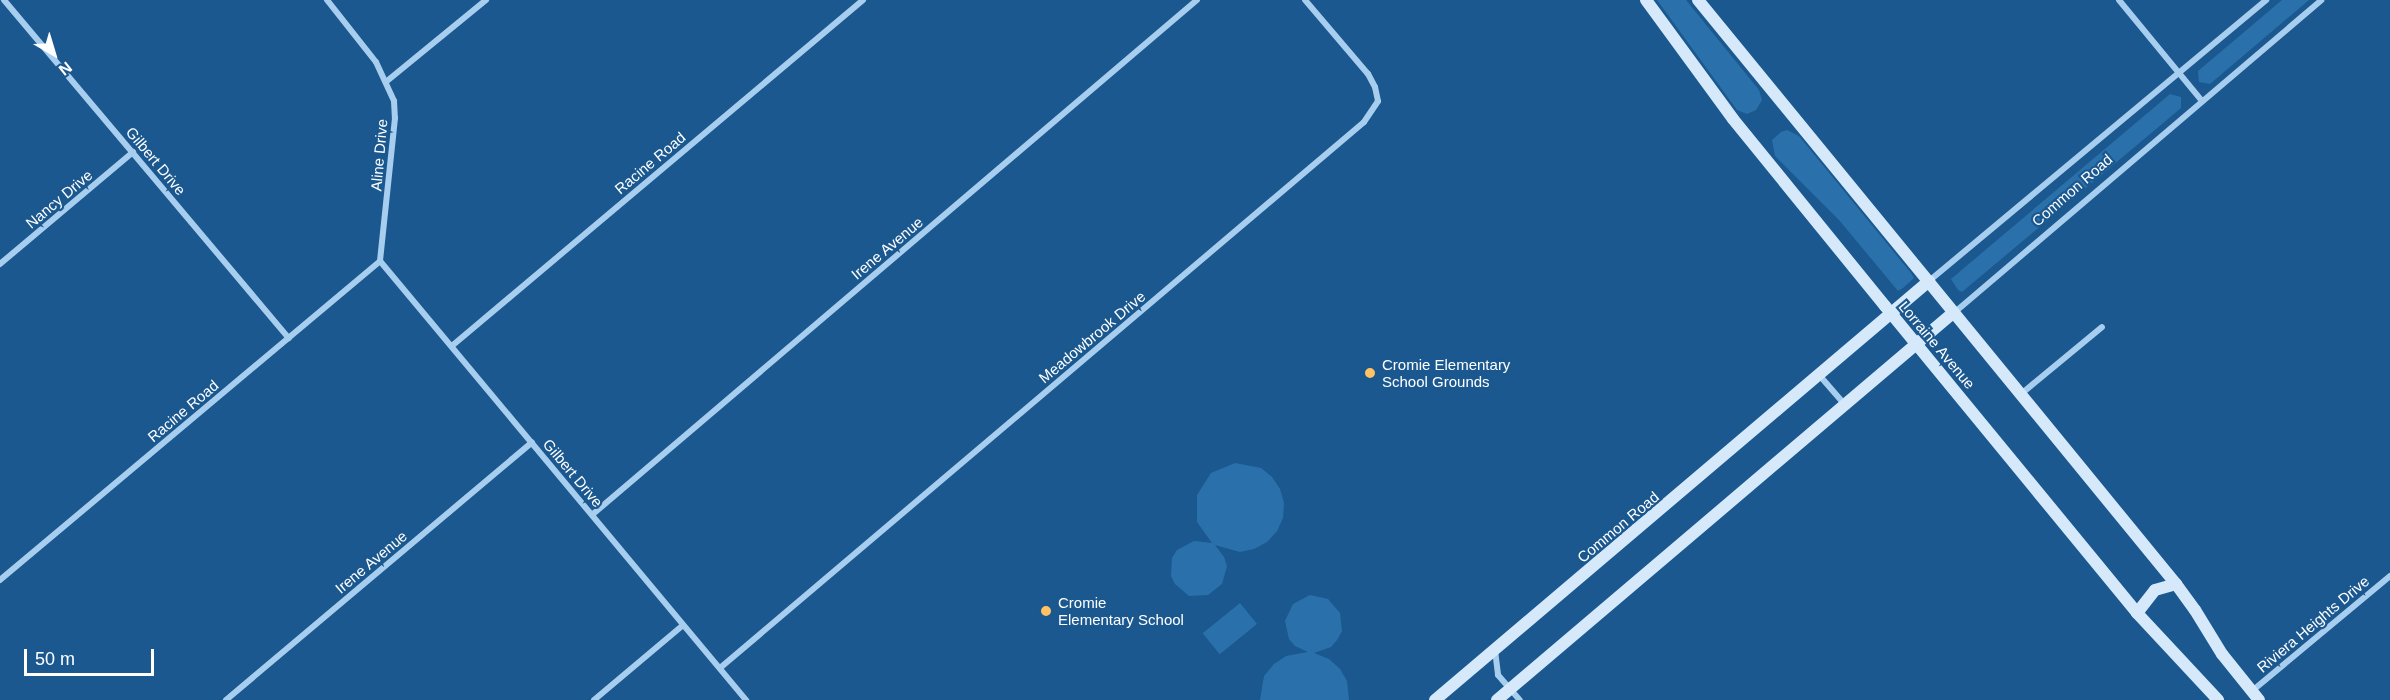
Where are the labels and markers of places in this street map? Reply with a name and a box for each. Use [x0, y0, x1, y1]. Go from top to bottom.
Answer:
place label: Cromie Elementary School Grounds [1382, 355, 1510, 390]
marker: Cromie Elementary School Grounds [1363, 366, 1377, 380]
place label: Cromie Elementary School [1058, 593, 1184, 628]
marker: Cromie Elementary School [1039, 604, 1053, 618]

